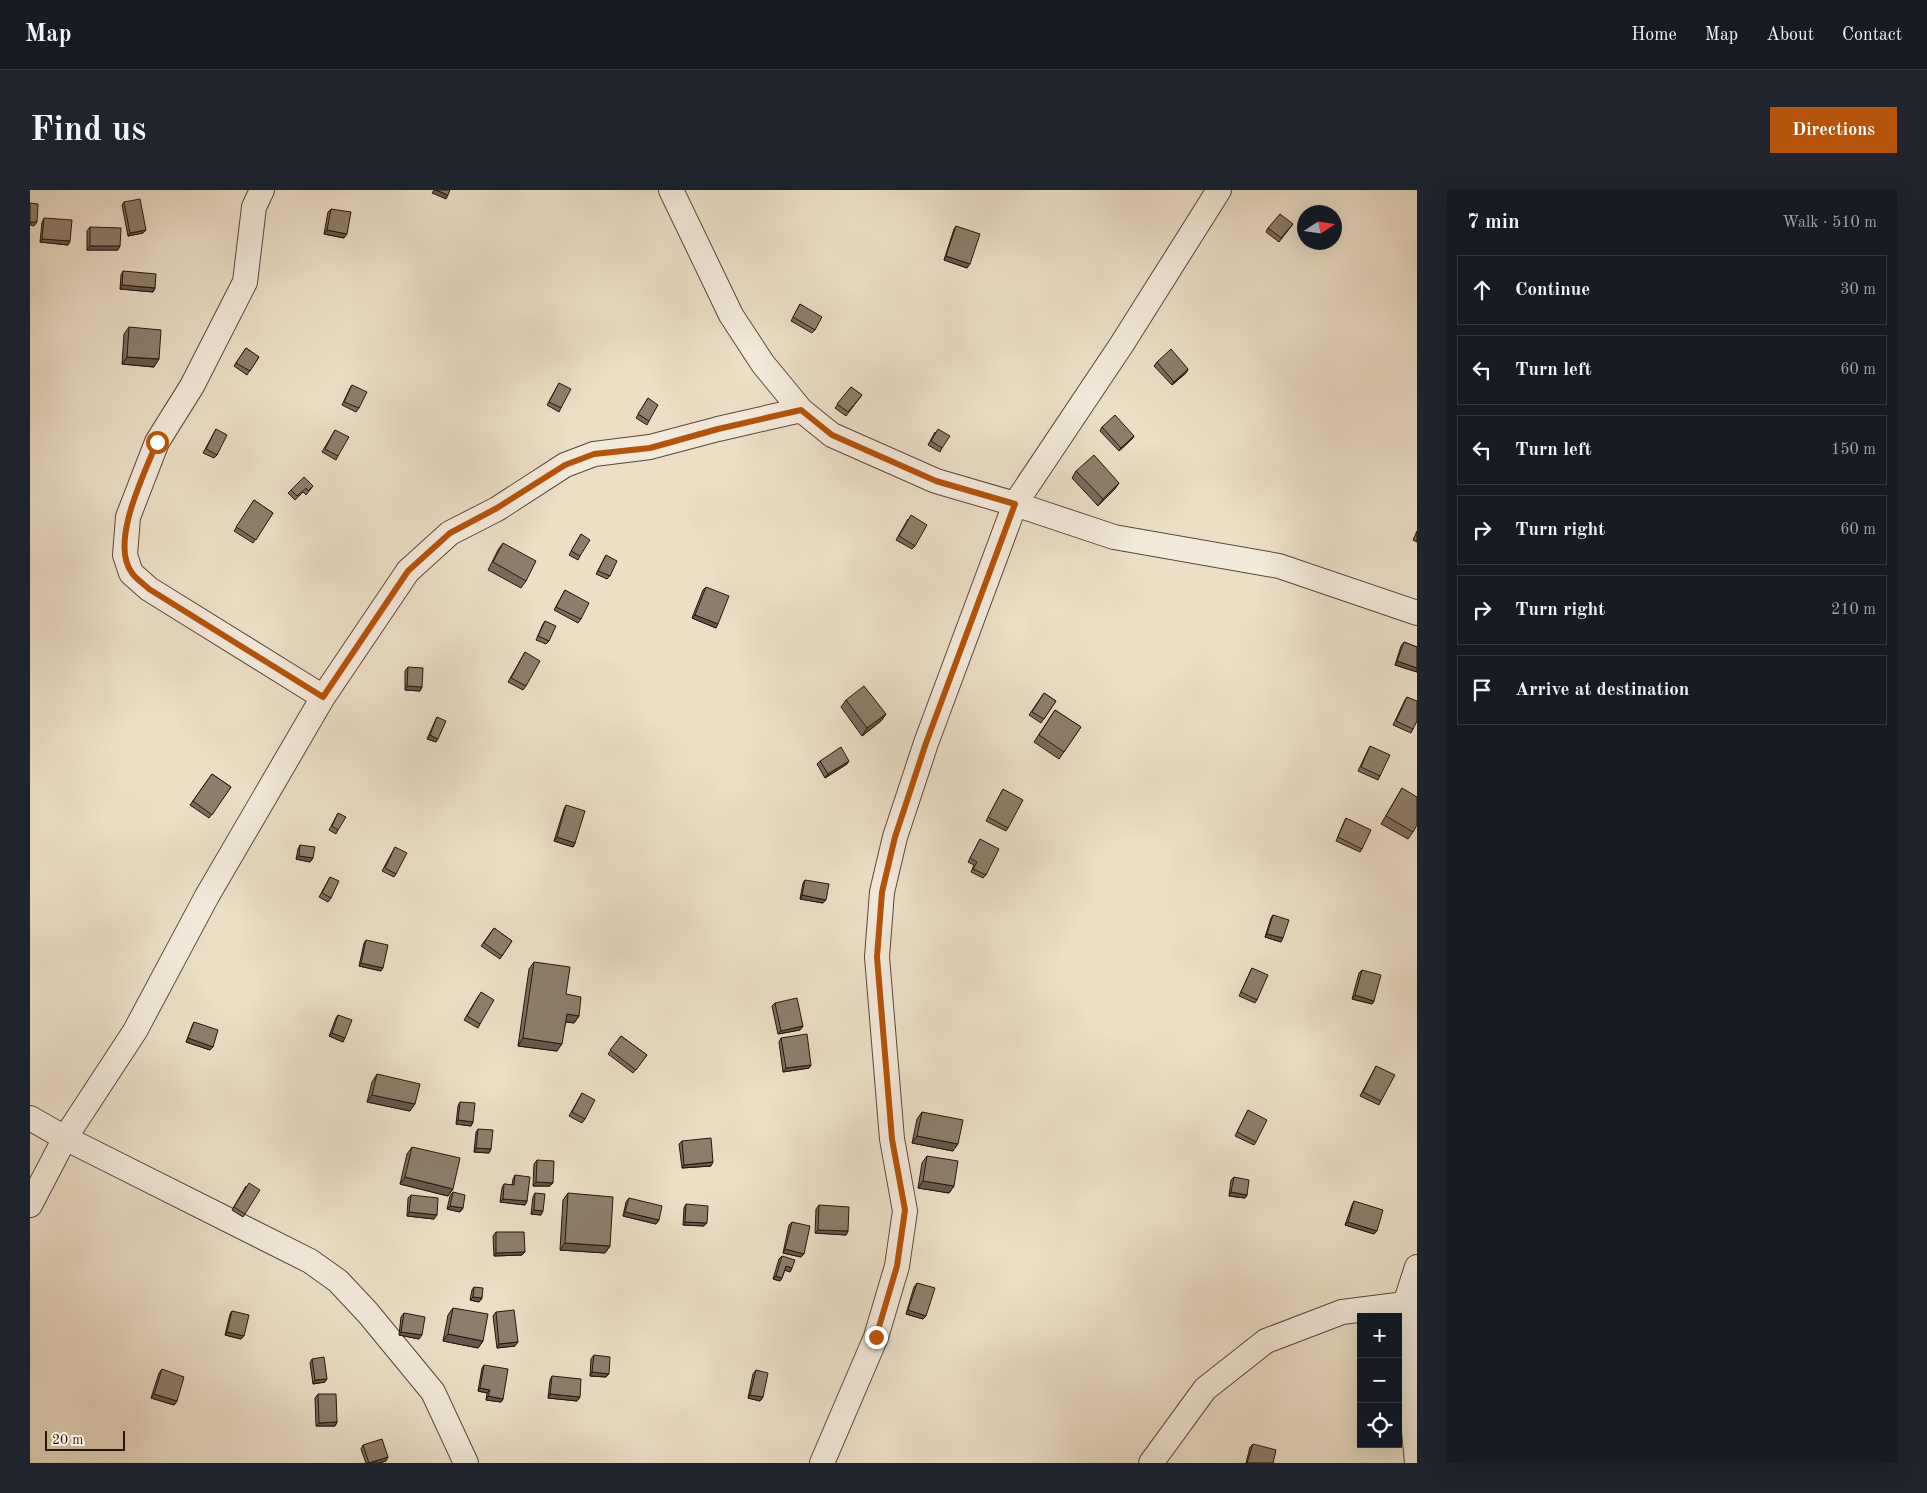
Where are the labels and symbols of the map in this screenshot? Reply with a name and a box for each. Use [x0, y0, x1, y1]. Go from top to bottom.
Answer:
north arrow [1297, 205, 1342, 250]
route start [146, 431, 169, 454]
route end [865, 1326, 888, 1349]
scale bar [45, 1428, 125, 1451]

